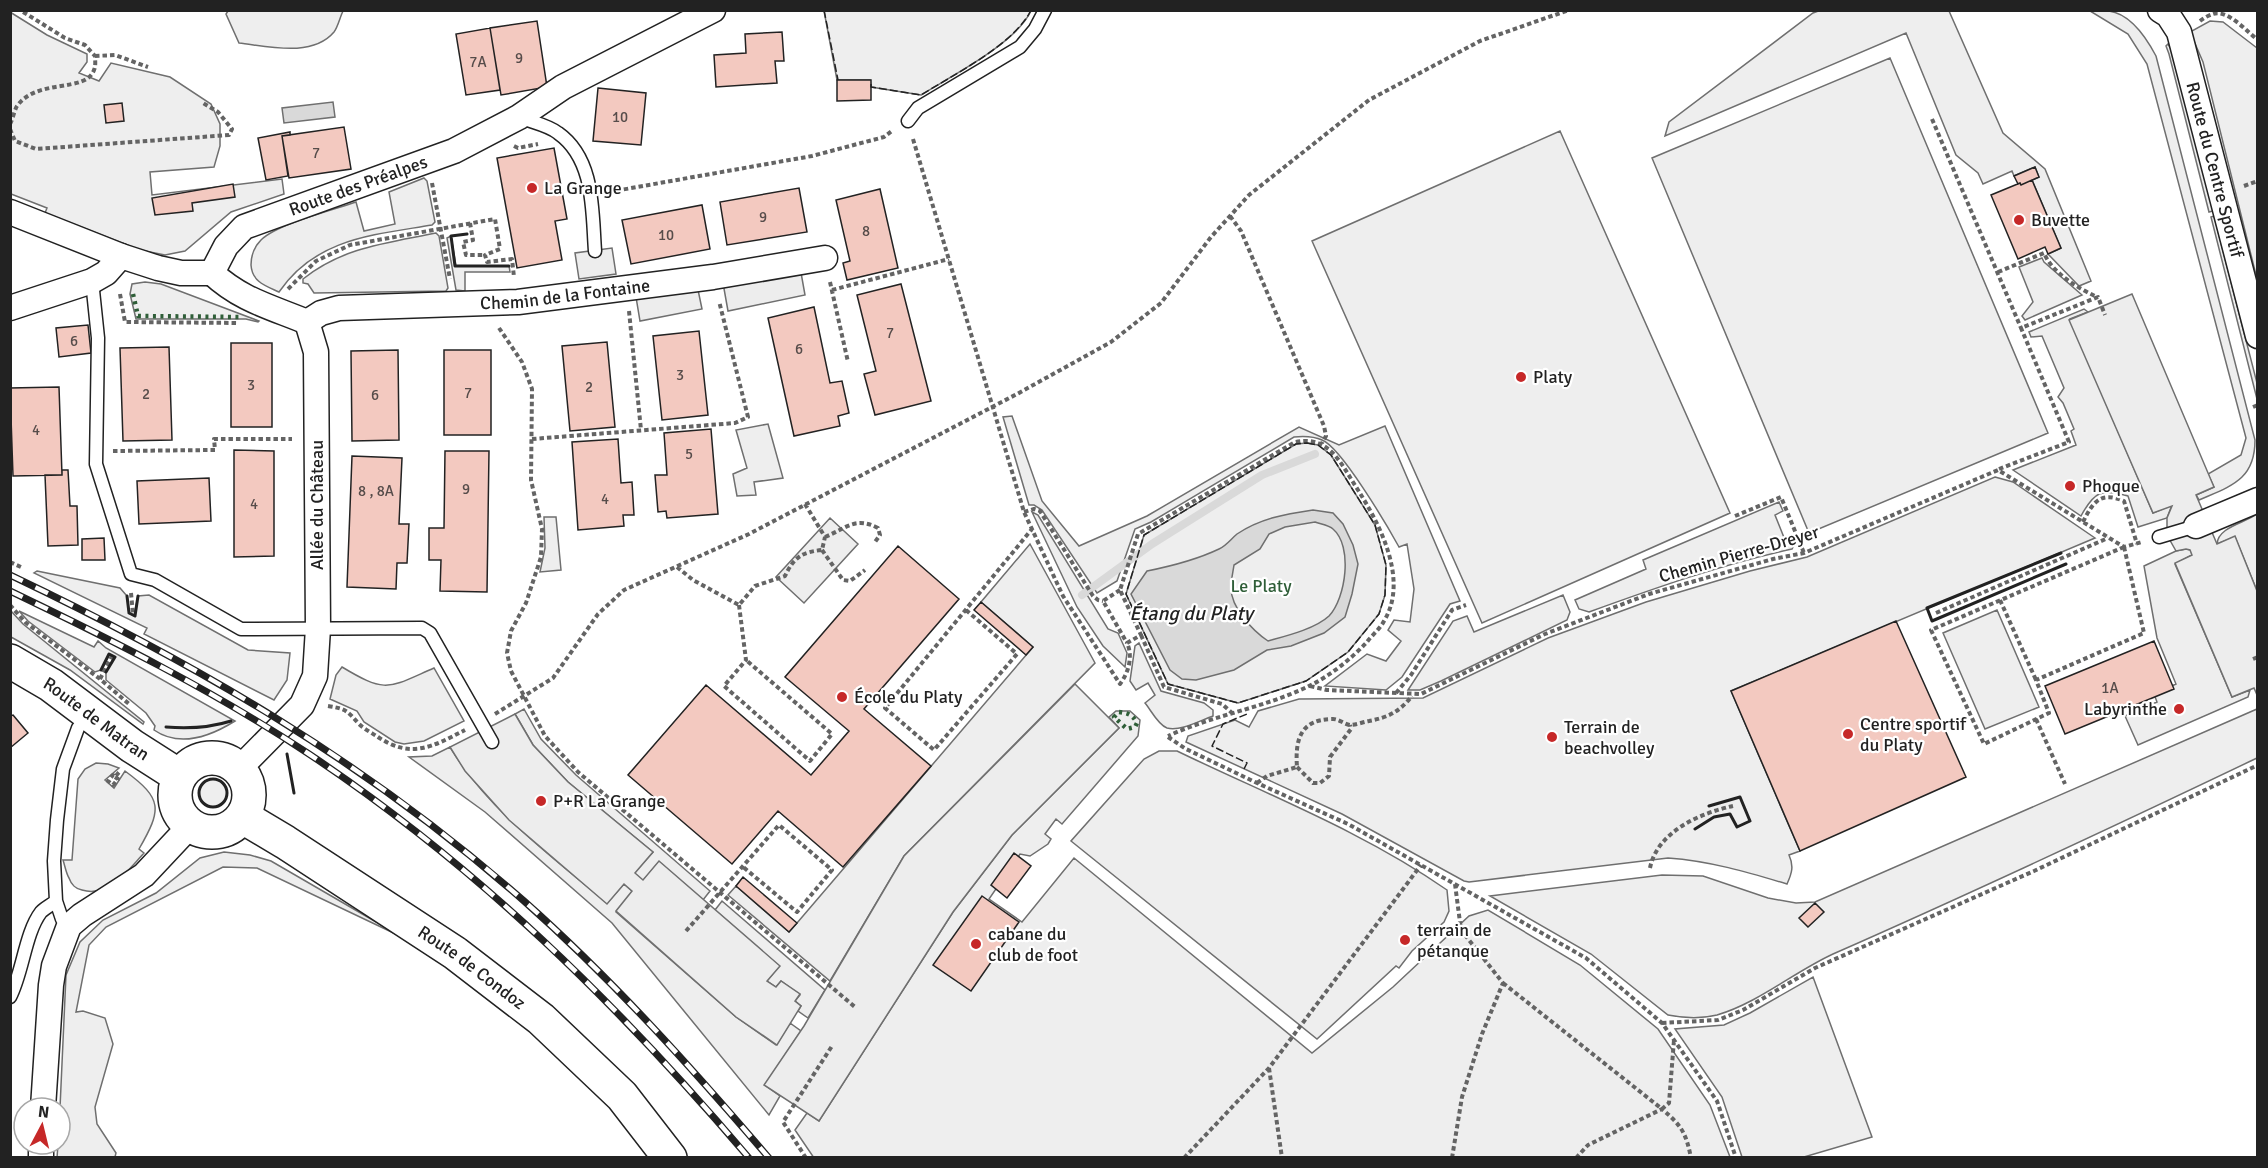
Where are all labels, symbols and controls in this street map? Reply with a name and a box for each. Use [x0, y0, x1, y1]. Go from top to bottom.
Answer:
house number: 9 [515, 49, 523, 67]
house number: 7A [469, 53, 487, 71]
street label: Route du Centre Sportif [2181, 80, 2248, 261]
house number: 10 [612, 108, 628, 126]
house number: 7 [312, 144, 320, 162]
street label: Route des Préalpes [286, 151, 430, 221]
place label: La Grange [544, 177, 622, 199]
marker: La Grange [525, 181, 539, 195]
house number: 9 [759, 208, 767, 226]
place label: Buvette [2031, 209, 2090, 231]
marker: Buvette [2012, 213, 2026, 227]
house number: 8 [862, 222, 870, 240]
house number: 10 [658, 226, 674, 244]
street label: Chemin de la Fontaine [480, 274, 651, 314]
house number: 7 [886, 324, 894, 342]
house number: 6 [70, 332, 78, 350]
house number: 6 [795, 340, 803, 358]
house number: 3 [676, 366, 684, 384]
place label: Platy [1533, 366, 1573, 388]
marker: Platy [1514, 370, 1528, 384]
house number: 3 [247, 376, 255, 394]
house number: 2 [585, 378, 593, 396]
house number: 7 [464, 384, 472, 402]
house number: 2 [142, 385, 150, 403]
house number: 6 [371, 386, 379, 404]
house number: 4 [32, 421, 40, 439]
street label: Allée du Château [306, 440, 328, 570]
house number: 5 [685, 445, 693, 463]
place label: Phoque [2082, 475, 2140, 497]
marker: Phoque [2063, 479, 2077, 493]
house number: 9 [462, 480, 470, 498]
house number: 8 , 8A [358, 482, 394, 500]
house number: 4 [601, 490, 609, 508]
house number: 4 [250, 495, 258, 513]
street label: Chemin Pierre-Dreyer [1656, 521, 1822, 587]
park label: Le Platy [1230, 575, 1292, 597]
water label: Étang du Platy [1129, 601, 1256, 626]
street label: Route de Matran [40, 672, 153, 765]
house number: 1A [2101, 679, 2119, 697]
place label: École du Platy [854, 686, 963, 708]
marker: École du Platy [835, 690, 849, 704]
place label: Labyrinthe [2084, 698, 2167, 720]
marker: Labyrinthe [2172, 702, 2186, 716]
place label: Centre sportif du Platy [1860, 713, 1967, 756]
place label: Terrain de beachvolley [1564, 716, 1655, 759]
marker: Centre sportif du Platy [1841, 727, 1855, 741]
marker: Terrain de beachvolley [1545, 730, 1559, 744]
place label: P+R La Grange [553, 790, 666, 812]
marker: P+R La Grange [534, 794, 548, 808]
place label: terrain de pétanque [1417, 919, 1492, 962]
street label: Route de Condoz [414, 921, 530, 1014]
place label: cabane du club de foot [988, 923, 1078, 966]
marker: terrain de pétanque [1398, 933, 1412, 947]
marker: cabane du club de foot [969, 937, 983, 951]
north arrow [12, 1096, 72, 1156]
text: N [37, 1102, 50, 1123]

